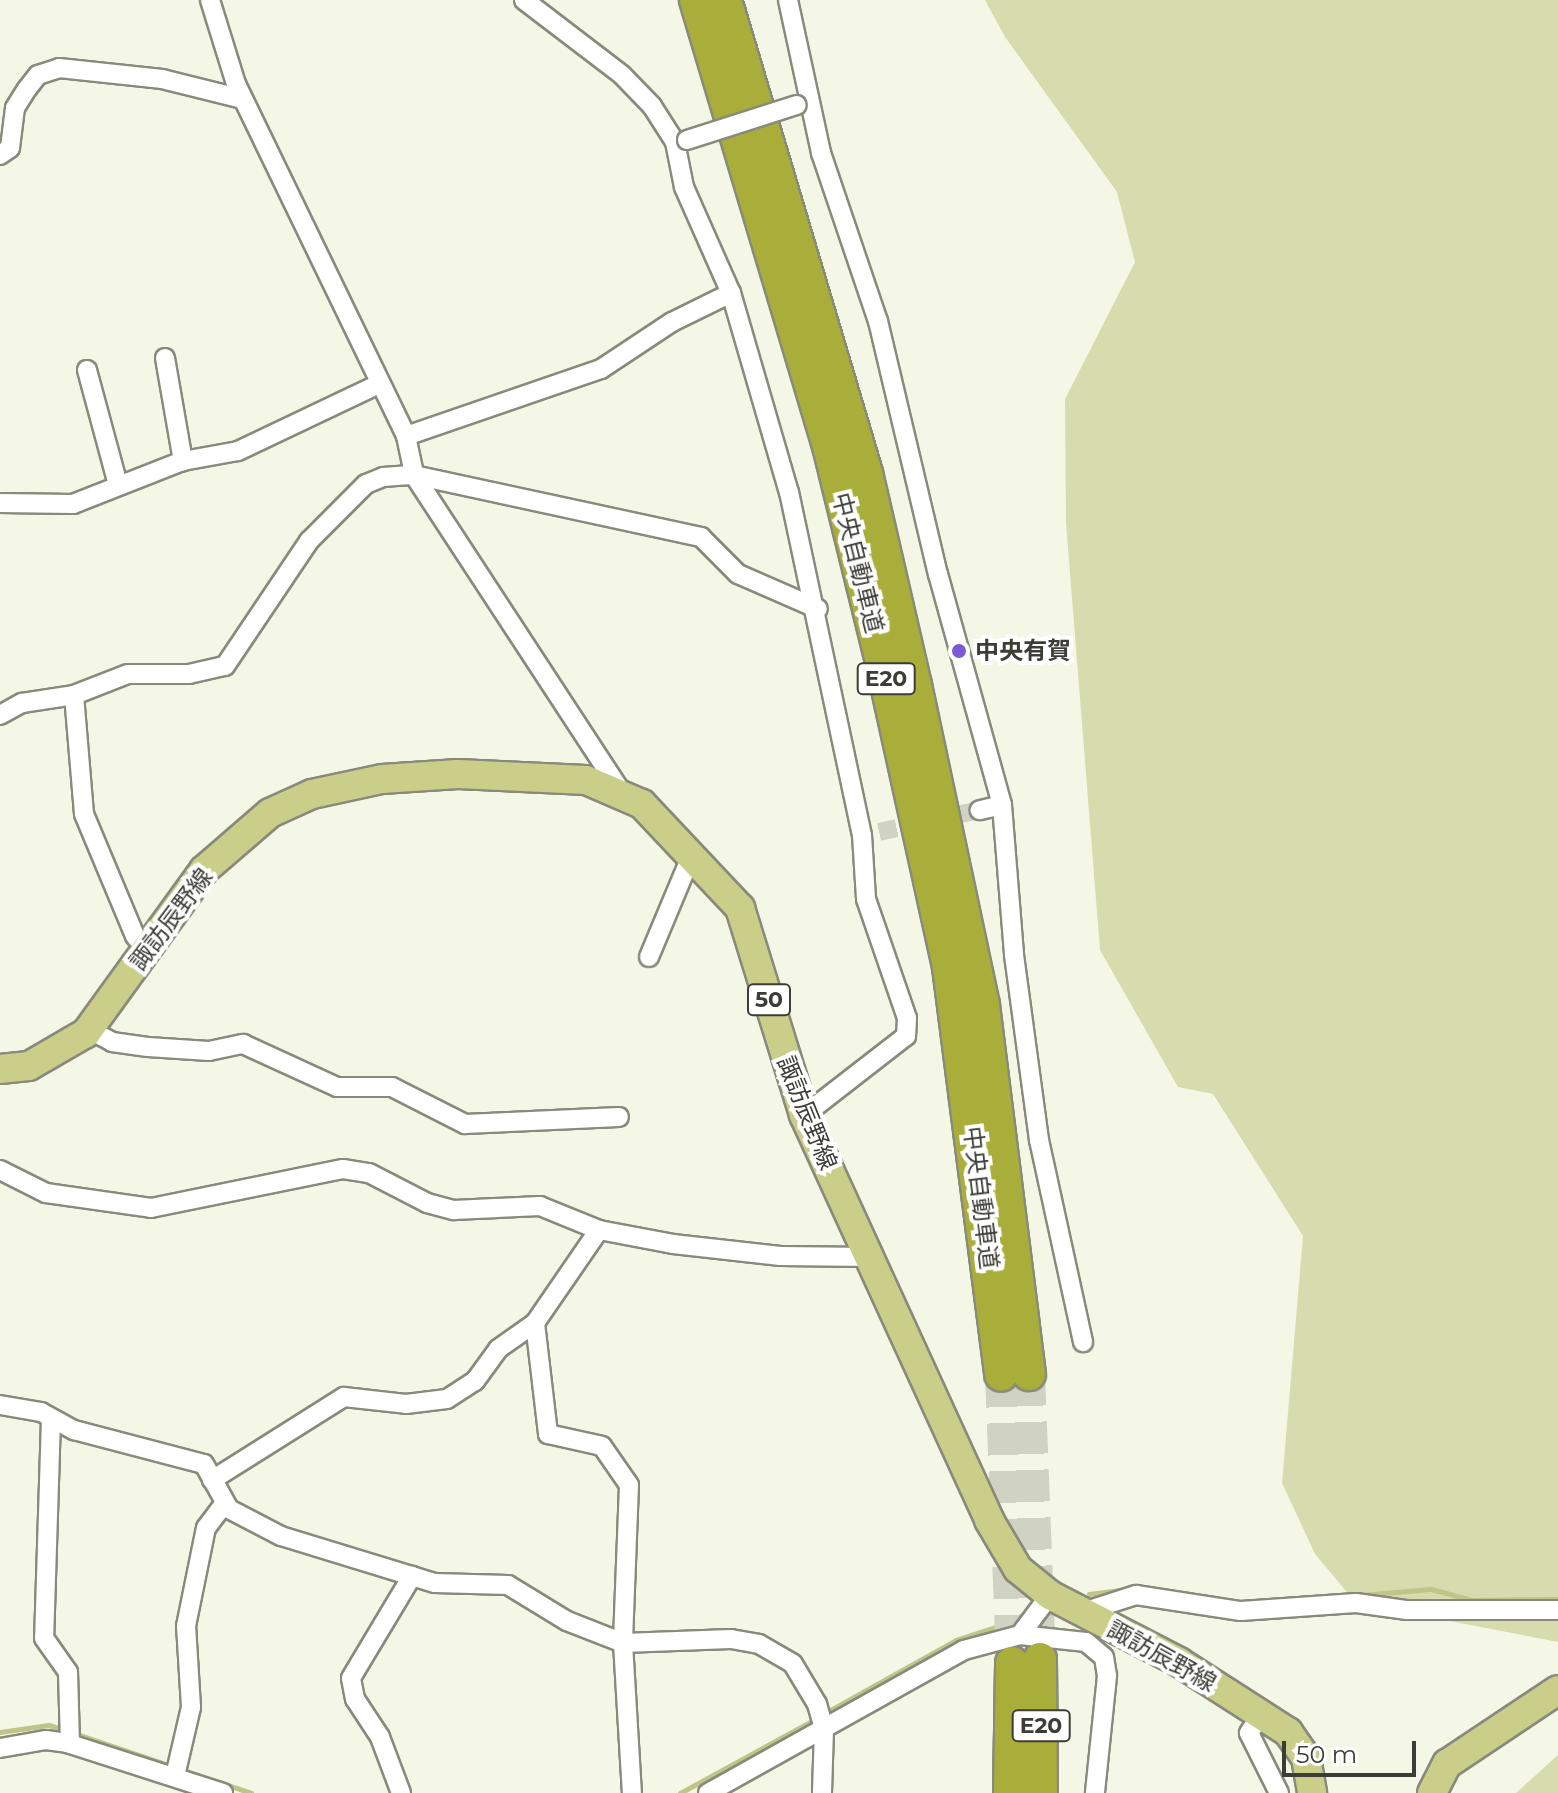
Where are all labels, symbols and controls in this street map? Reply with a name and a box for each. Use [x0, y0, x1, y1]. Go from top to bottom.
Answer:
street label: 中央自動車道 [827, 490, 889, 636]
place label: 中央有賀 [975, 637, 1071, 665]
marker: 中央有賀 [950, 642, 968, 660]
road number: E20 [856, 661, 916, 697]
street label: 諏訪辰野線 [123, 862, 219, 976]
road number: 50 [745, 982, 793, 1018]
street label: 諏訪辰野線 [771, 1052, 843, 1174]
street label: 中央自動車道 [958, 1125, 1004, 1271]
street label: 諏訪辰野線 [1103, 1614, 1221, 1698]
road number: E20 [1011, 1708, 1071, 1744]
scale bar [1286, 1725, 1420, 1775]
text: 50 m [1296, 1740, 1357, 1769]

